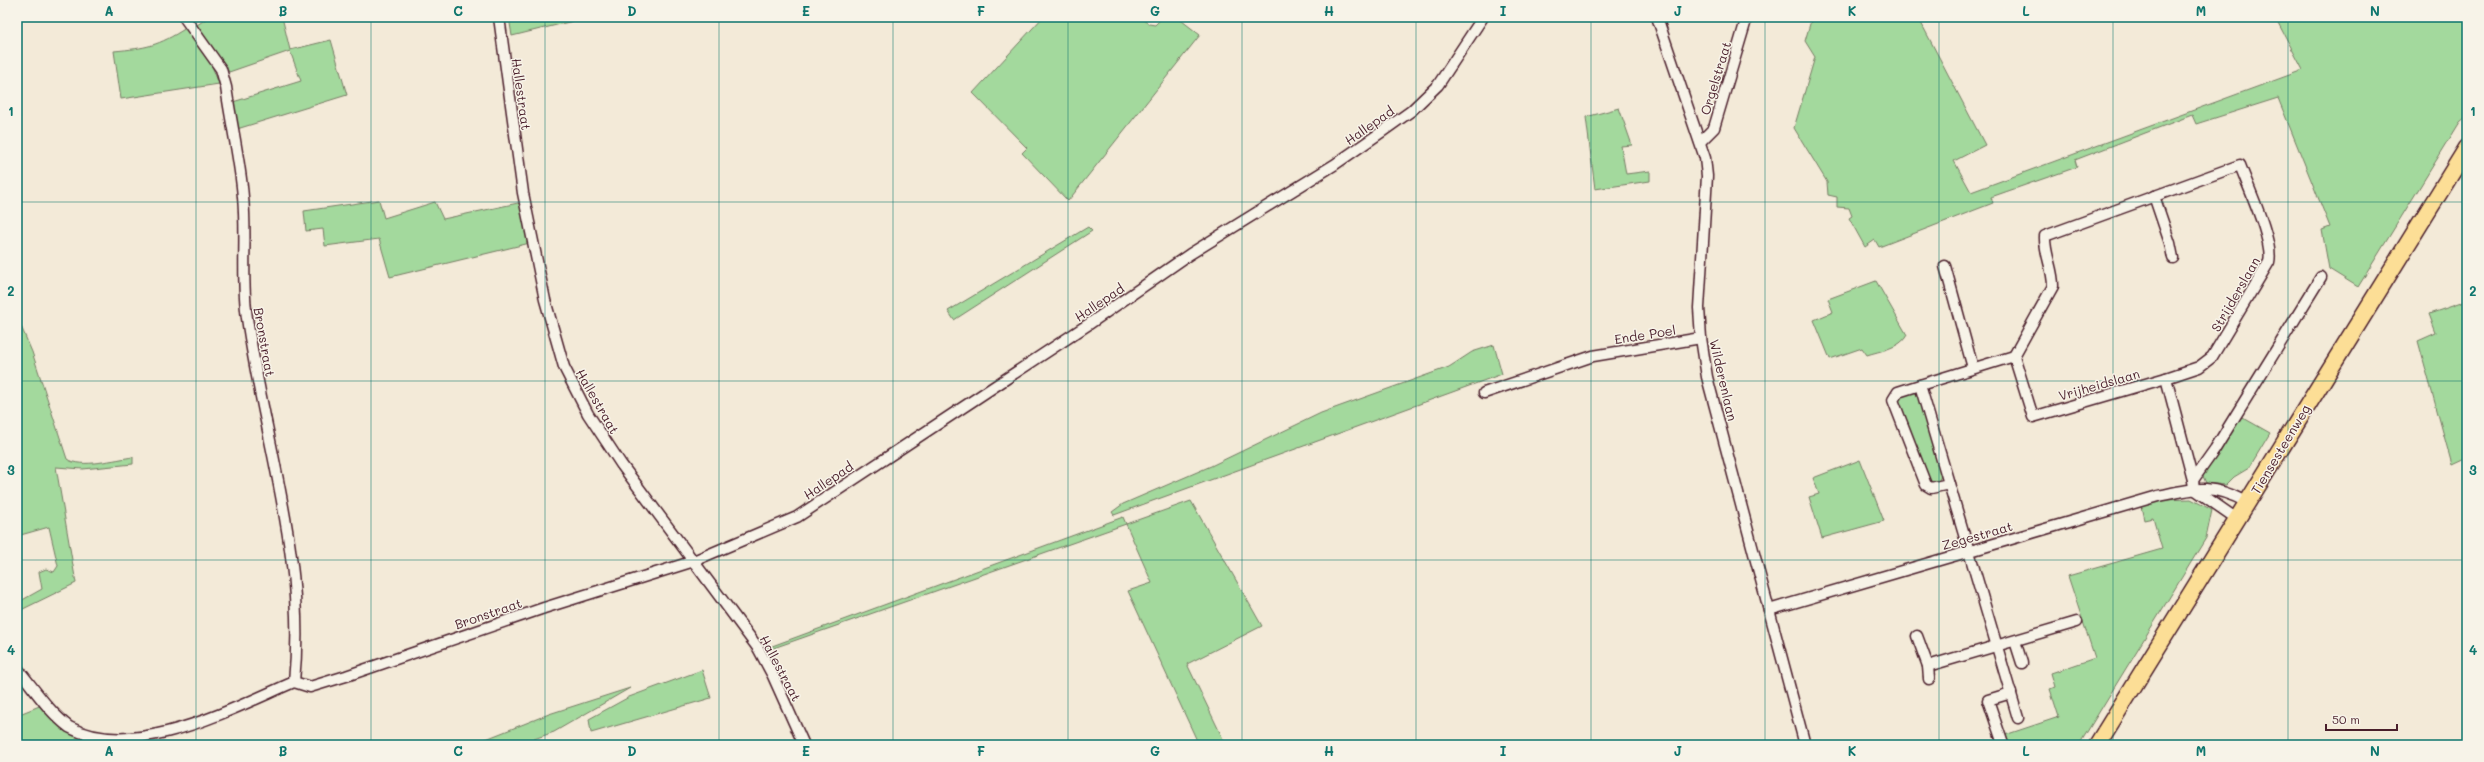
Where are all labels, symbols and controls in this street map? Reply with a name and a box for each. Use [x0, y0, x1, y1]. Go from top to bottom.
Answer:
text: A [104, 2, 114, 19]
text: B [279, 2, 288, 19]
text: C [453, 2, 463, 19]
text: D [627, 2, 637, 19]
text: E [802, 2, 810, 19]
text: F [977, 2, 985, 19]
text: G [1150, 2, 1160, 19]
text: H [1324, 2, 1334, 19]
text: I [1500, 2, 1507, 19]
text: J [1674, 2, 1682, 19]
text: K [1848, 2, 1857, 19]
text: L [2022, 2, 2030, 19]
text: M [2196, 2, 2206, 19]
text: N [2370, 2, 2380, 19]
street label: Orgelstraat [1696, 39, 1734, 117]
street label: Hallestraat [509, 57, 535, 131]
text: 1 [8, 102, 14, 119]
street label: Hallepad [1341, 102, 1397, 148]
text: 1 [2470, 102, 2476, 119]
street label: Strijderslaan [2207, 253, 2263, 335]
street label: Hallepad [1071, 279, 1127, 325]
text: 2 [7, 282, 15, 299]
text: 2 [2469, 282, 2477, 299]
street label: Bronstraat [251, 306, 279, 378]
street label: Ende Poel [1613, 321, 1677, 347]
street label: Wilderenlaan [1706, 337, 1742, 423]
street label: Vrijheidslaan [2056, 364, 2142, 404]
street label: Hallestraat [573, 365, 624, 437]
street label: Tiensesteenweg [2246, 401, 2314, 497]
street label: Hallepad [800, 457, 856, 503]
text: 3 [7, 461, 15, 478]
text: 3 [2469, 461, 2477, 478]
street label: Zegestraat [1940, 517, 2015, 553]
street label: Bronstraat [452, 593, 524, 632]
street label: Hallestraat [756, 632, 806, 704]
text: 4 [7, 641, 15, 658]
text: 4 [2469, 641, 2477, 658]
scale bar [2326, 706, 2397, 732]
text: 50 m [2332, 711, 2360, 727]
text: A [104, 742, 114, 759]
text: B [279, 742, 288, 759]
text: C [453, 742, 463, 759]
text: D [627, 742, 637, 759]
text: E [802, 742, 810, 759]
text: F [977, 742, 985, 759]
text: G [1150, 742, 1160, 759]
text: H [1324, 742, 1334, 759]
text: I [1500, 742, 1507, 759]
text: J [1674, 742, 1682, 759]
text: K [1848, 742, 1857, 759]
text: L [2022, 742, 2030, 759]
text: M [2196, 742, 2206, 759]
text: N [2370, 742, 2380, 759]

